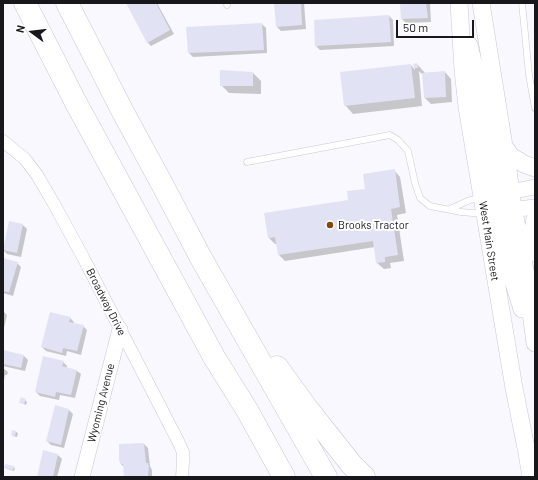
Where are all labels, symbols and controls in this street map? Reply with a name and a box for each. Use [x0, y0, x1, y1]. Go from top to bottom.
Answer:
north arrow [12, 12, 52, 52]
scale bar [398, 12, 476, 38]
text: 50 m [403, 20, 428, 34]
text: N [13, 24, 27, 34]
street label: West Main Street [476, 200, 502, 282]
place label: Brooks Tractor [338, 218, 409, 232]
marker: Brooks Tractor [325, 220, 335, 230]
street label: Broadway Drive [83, 266, 129, 338]
street label: Wyoming Avenue [85, 362, 117, 444]

